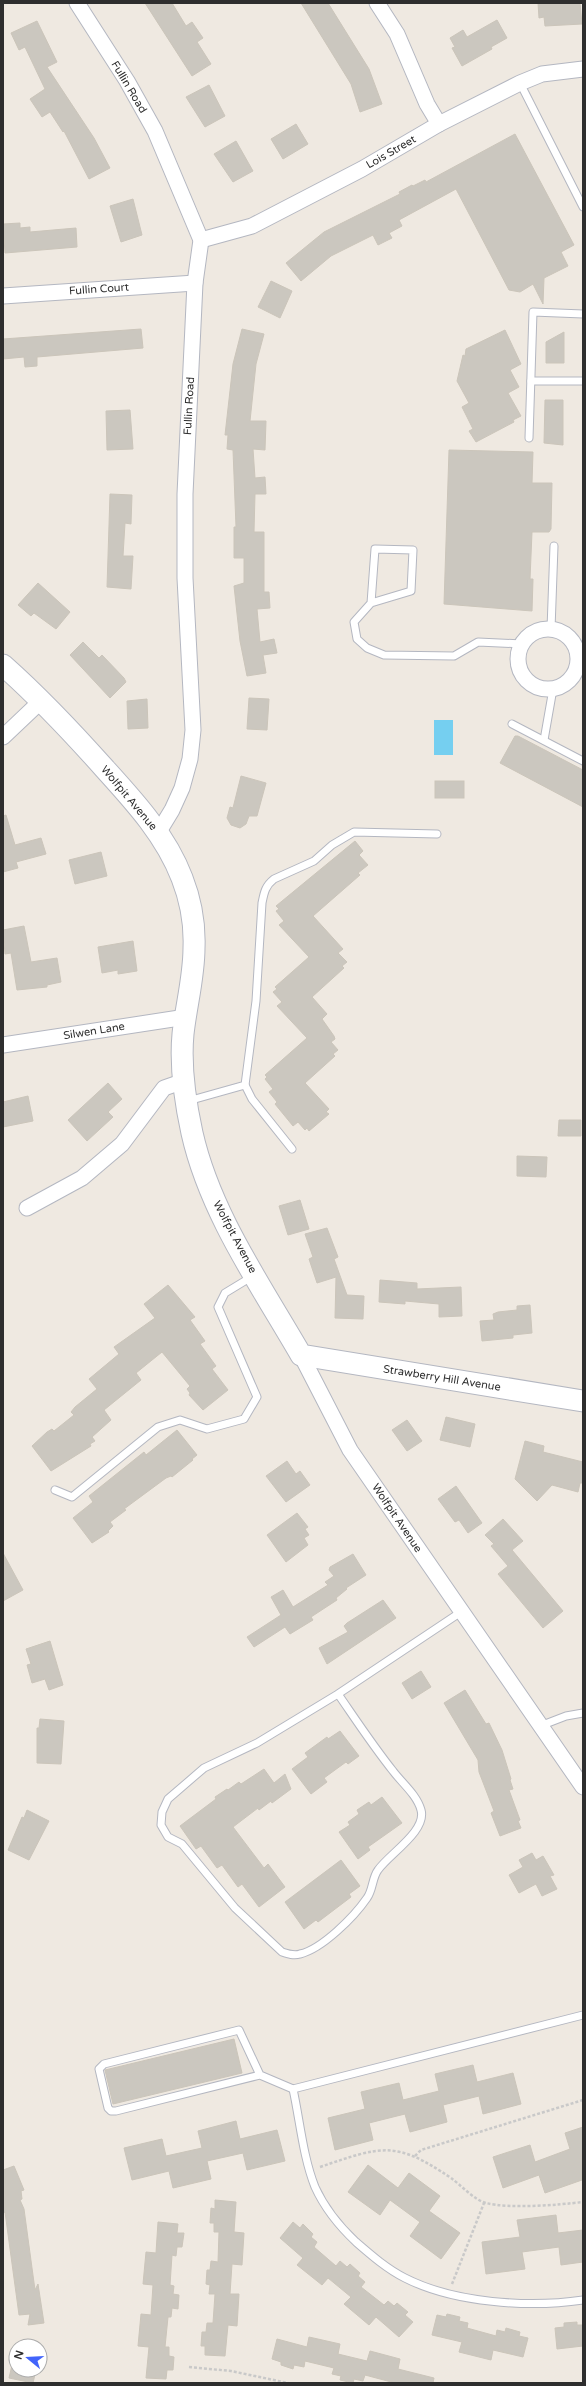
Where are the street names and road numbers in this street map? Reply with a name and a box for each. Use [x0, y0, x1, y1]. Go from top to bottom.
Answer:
street label: Fullin Road [108, 59, 150, 115]
street label: Lois Street [364, 133, 418, 171]
street label: Fullin Court [69, 280, 129, 298]
street label: Fullin Road [181, 376, 197, 436]
street label: Wolfpit Avenue [98, 763, 160, 833]
street label: Silwen Lane [62, 1020, 126, 1042]
street label: Wolfpit Avenue [210, 1198, 260, 1276]
street label: Strawberry Hill Avenue [382, 1362, 502, 1394]
street label: Wolfpit Avenue [369, 1481, 425, 1555]

